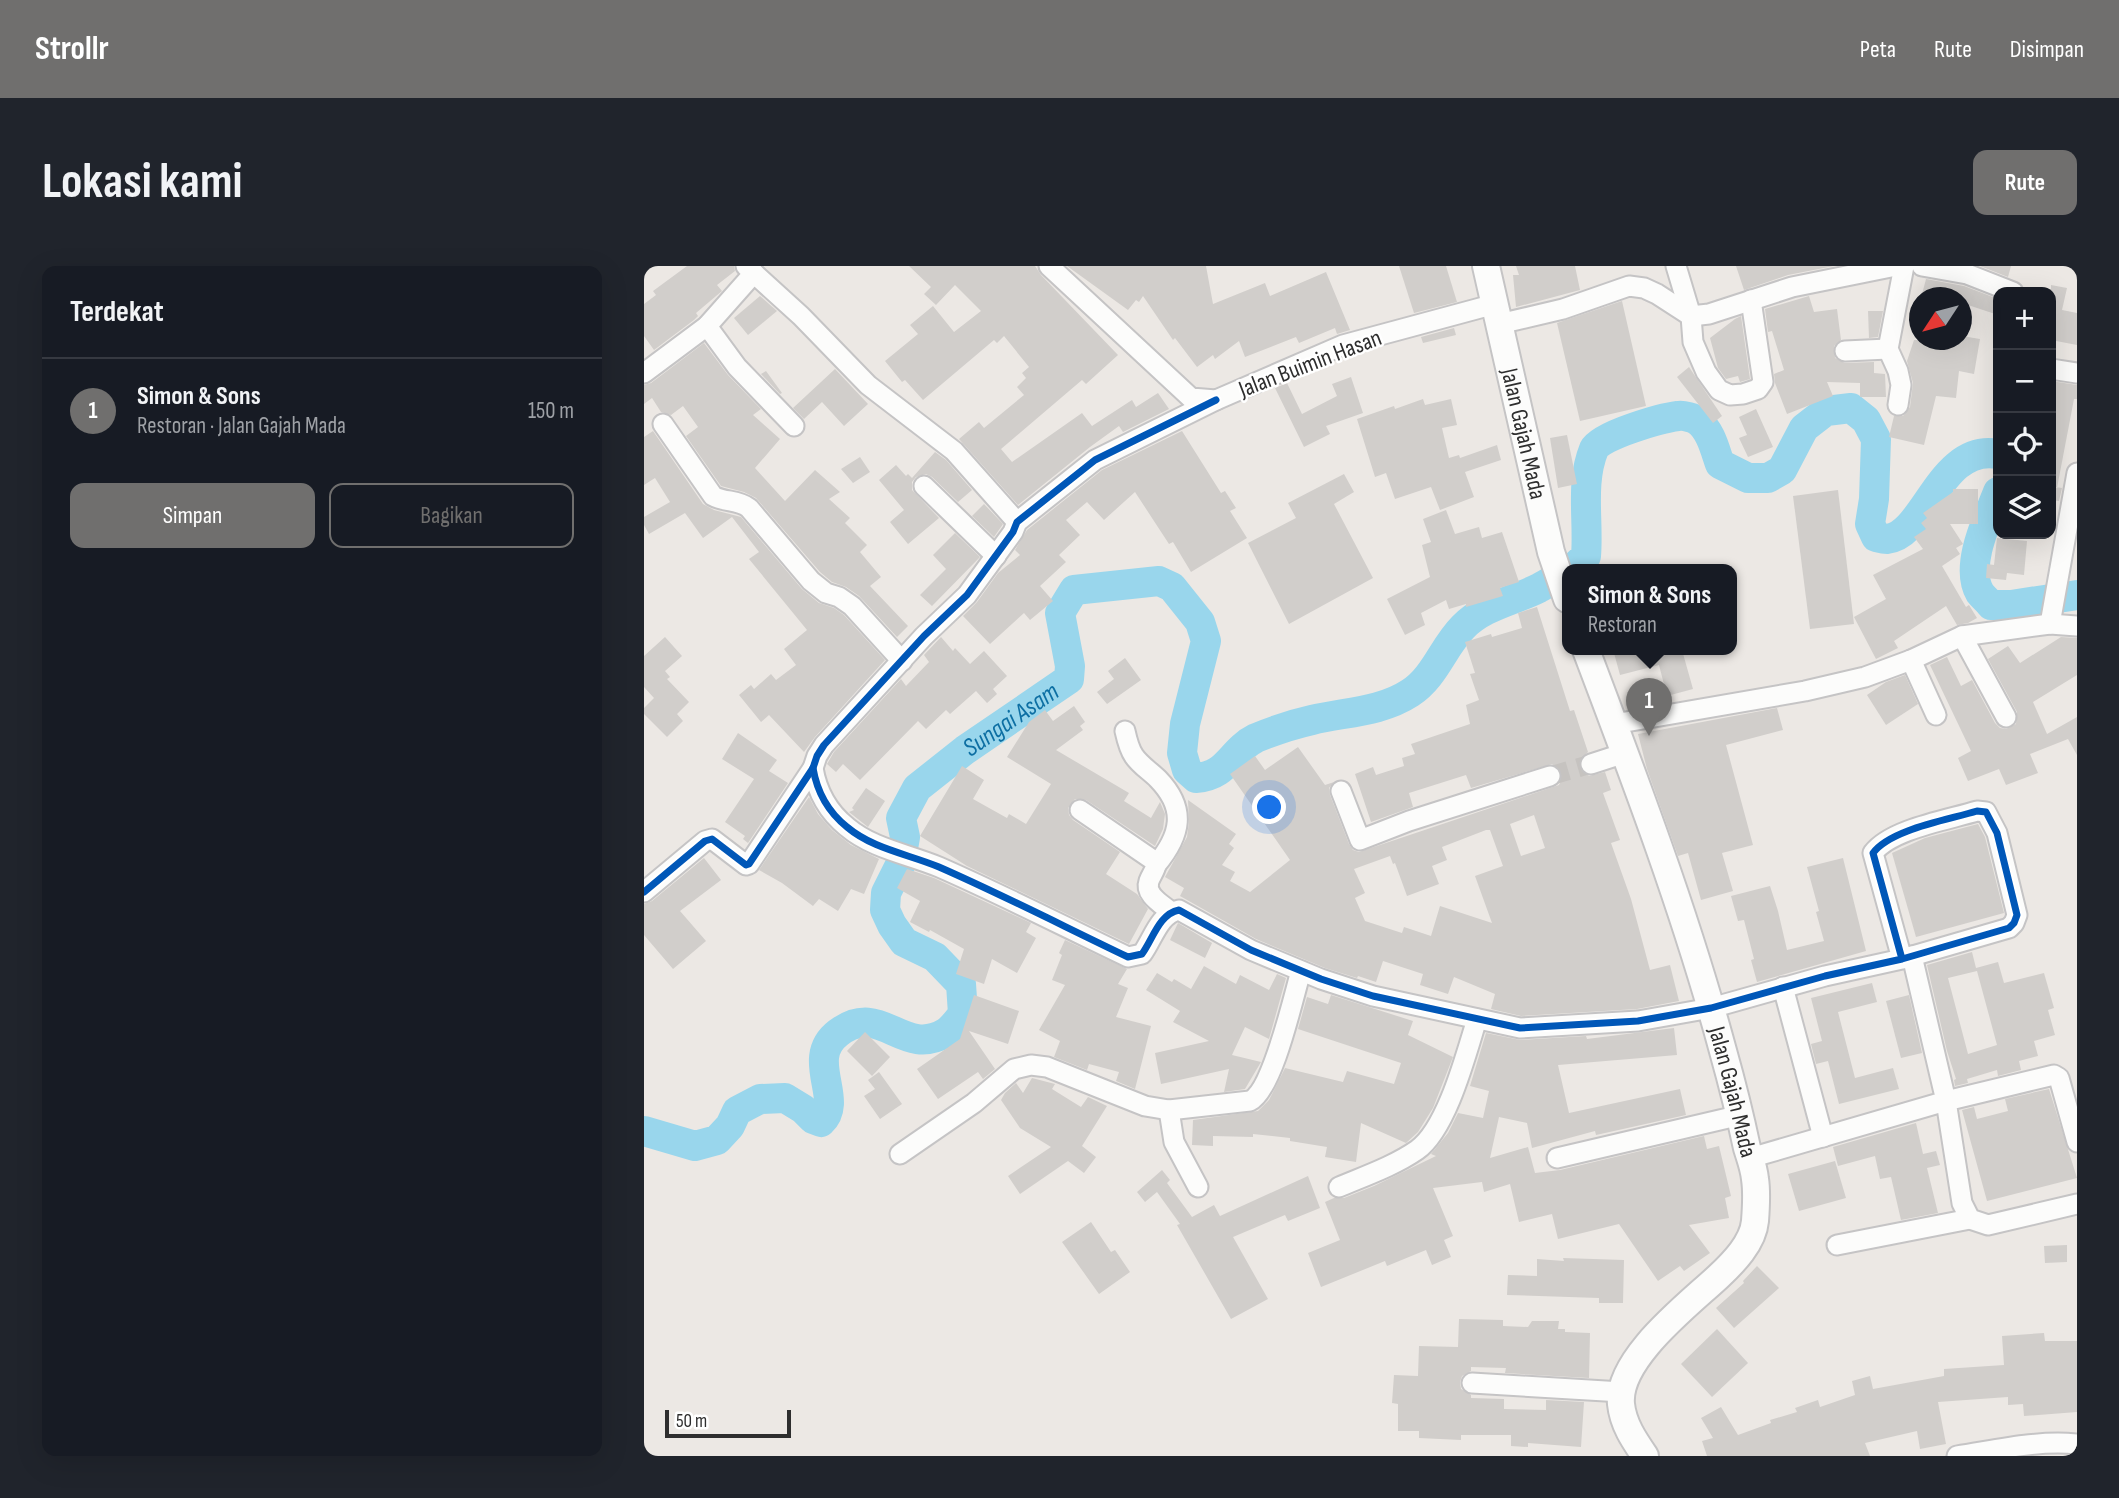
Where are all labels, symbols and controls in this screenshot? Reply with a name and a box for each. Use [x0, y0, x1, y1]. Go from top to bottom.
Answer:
text: Strollr [35, 29, 109, 69]
text: Peta [1860, 35, 1896, 64]
text: Rute [1934, 35, 1972, 64]
text: Disimpan [2010, 35, 2084, 64]
button: Rute [1973, 150, 2077, 215]
text: Lokasi kami [42, 153, 242, 212]
north arrow [1909, 287, 1972, 350]
map controls [1993, 287, 2056, 539]
button: + [1993, 287, 2056, 350]
text: Terdekat [70, 294, 164, 330]
street label: Jalan Buimin Hasan [1234, 323, 1386, 404]
button: − [1993, 350, 2056, 413]
street label: Jalan Gajah Mada [1494, 365, 1553, 502]
text: Simon & Sons [137, 381, 261, 412]
text: 1 [88, 397, 98, 425]
text: 150 m [528, 397, 574, 425]
text: Restoran · Jalan Gajah Mada [137, 412, 346, 440]
button: locate [1993, 413, 2056, 476]
button: layers [1993, 476, 2056, 539]
button: Simpan [70, 483, 315, 548]
button: Bagikan [329, 483, 574, 548]
popup [1562, 564, 1737, 655]
text: Simon & Sons [1588, 580, 1711, 611]
text: Restoran [1588, 611, 1657, 639]
water label: Sungai Asam [957, 677, 1065, 764]
pin: 1 [1626, 678, 1672, 736]
your location [1252, 790, 1286, 824]
street label: Jalan Gajah Mada [1702, 1022, 1763, 1161]
scale bar [665, 1407, 791, 1439]
text: 50 m [676, 1410, 707, 1433]

